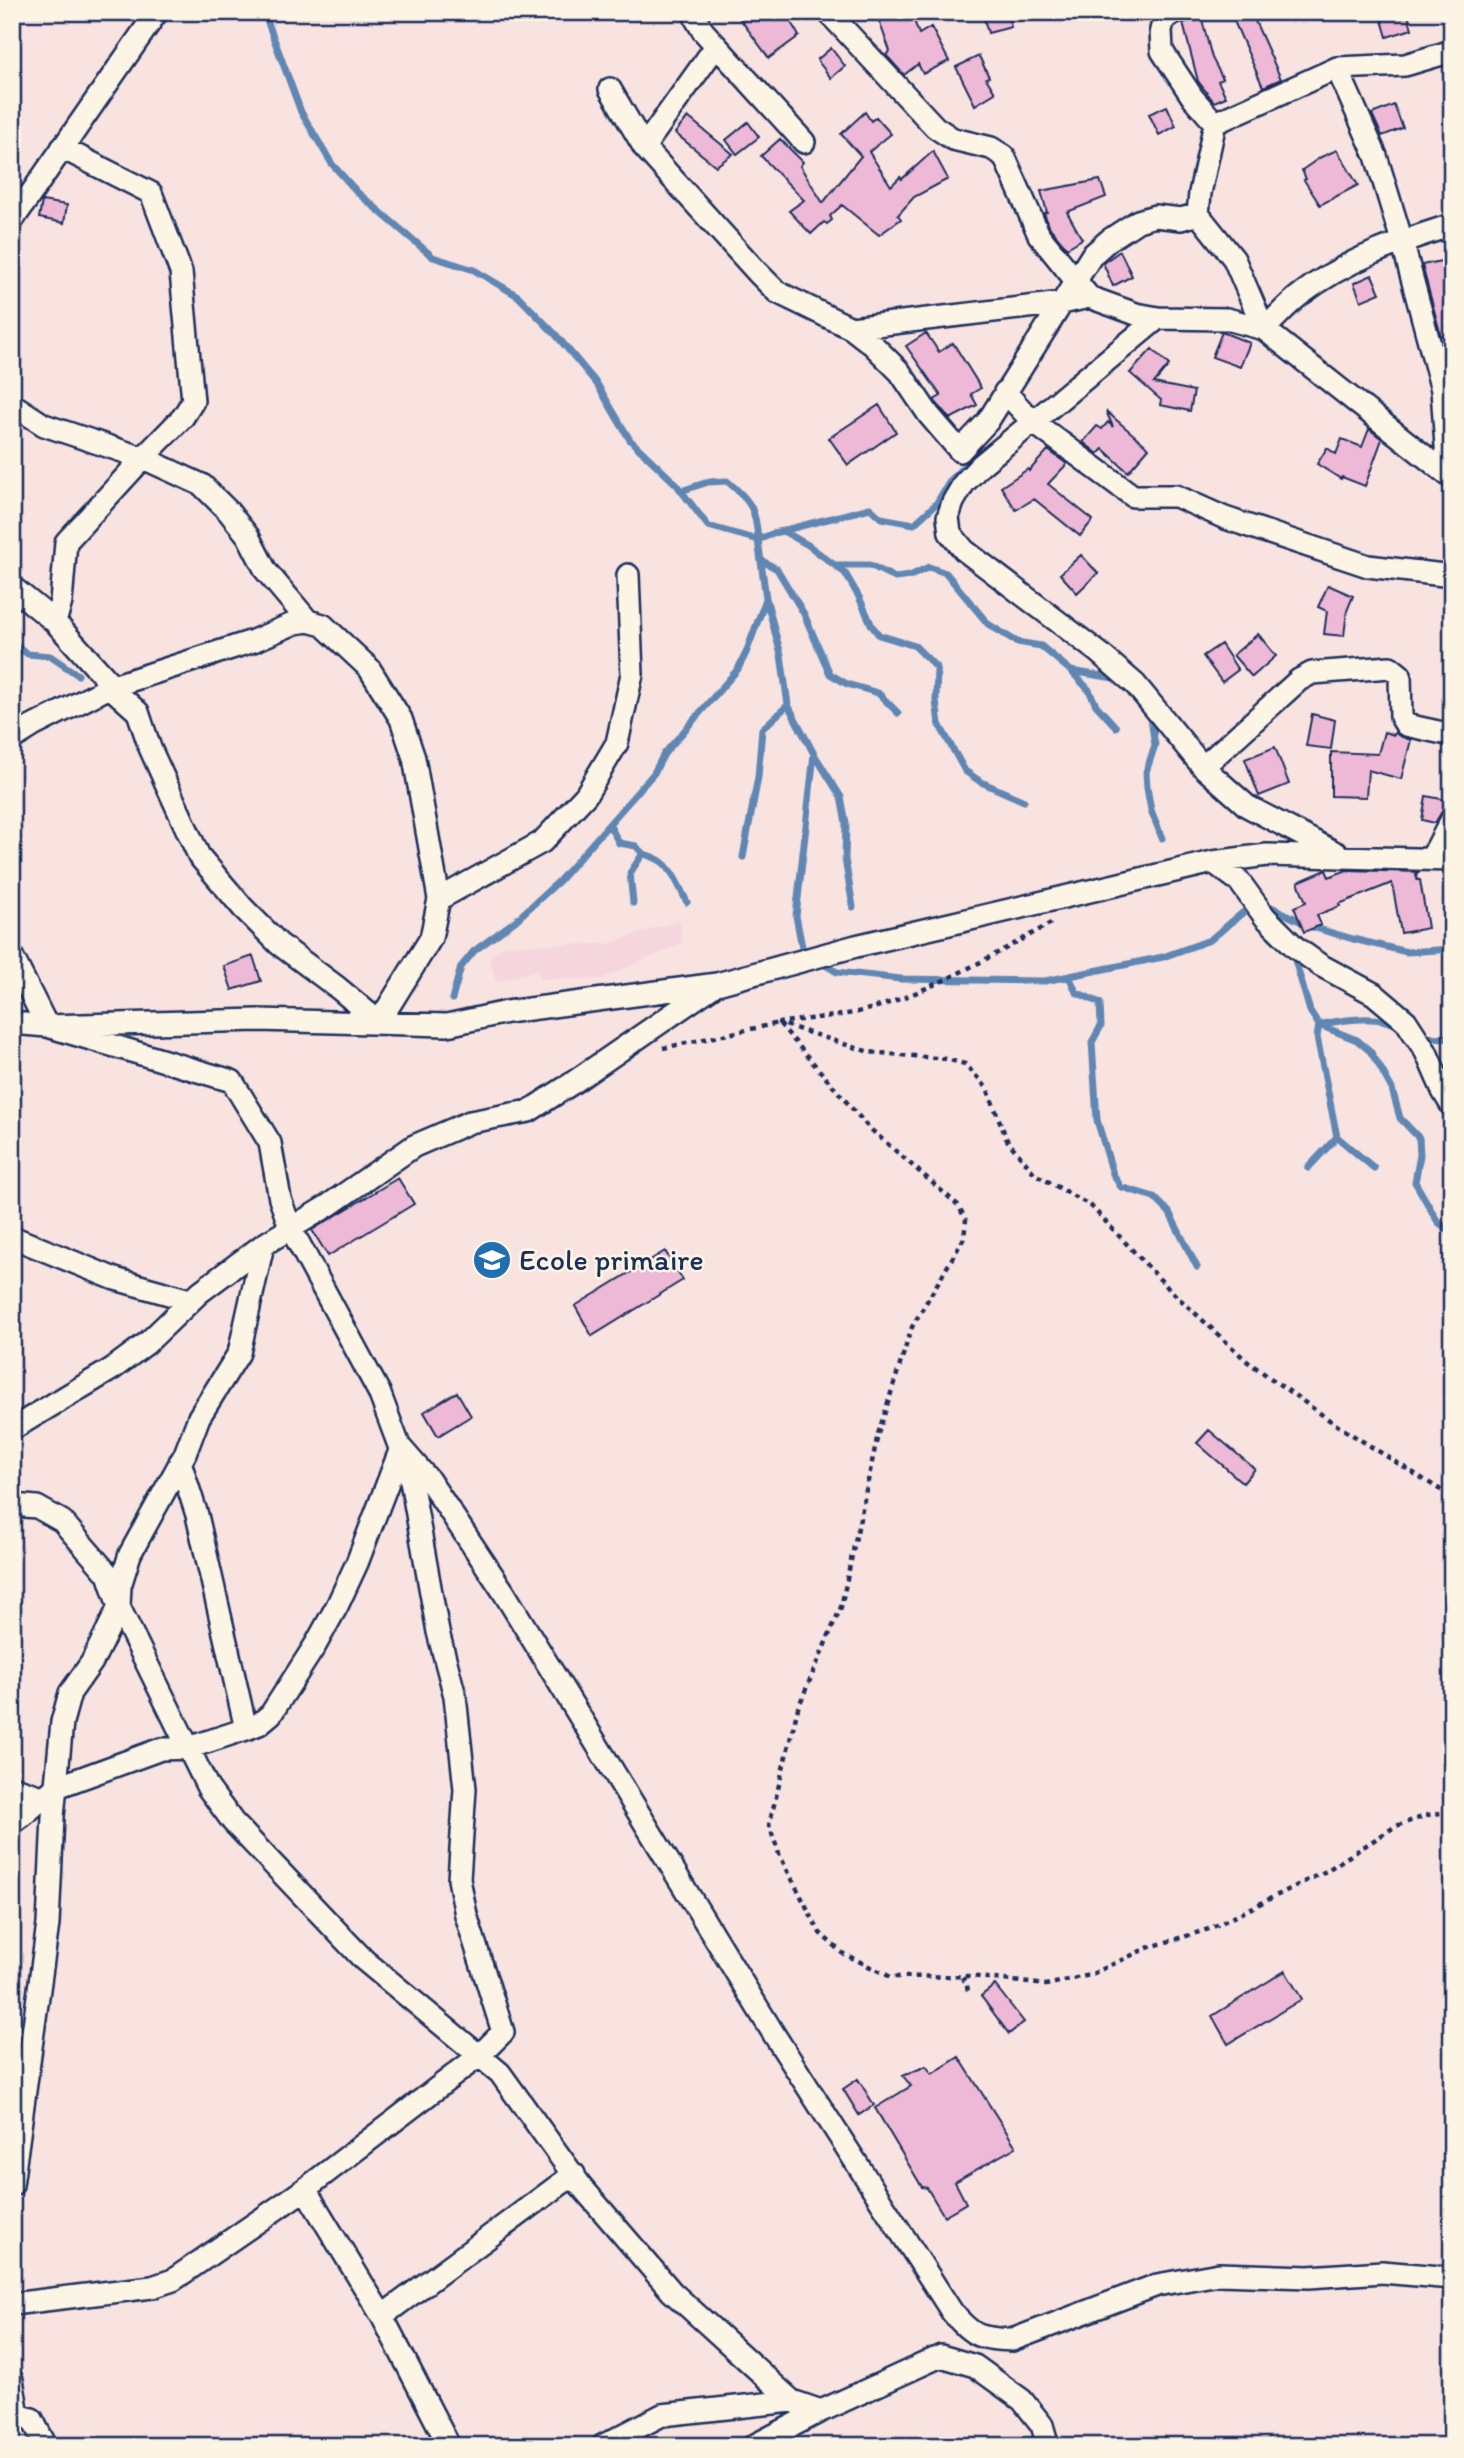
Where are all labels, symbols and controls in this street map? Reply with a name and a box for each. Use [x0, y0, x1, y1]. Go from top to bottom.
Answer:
school or university icon: Ecole primaire [471, 1239, 513, 1281]
place label: Ecole primaire [519, 1241, 704, 1278]

